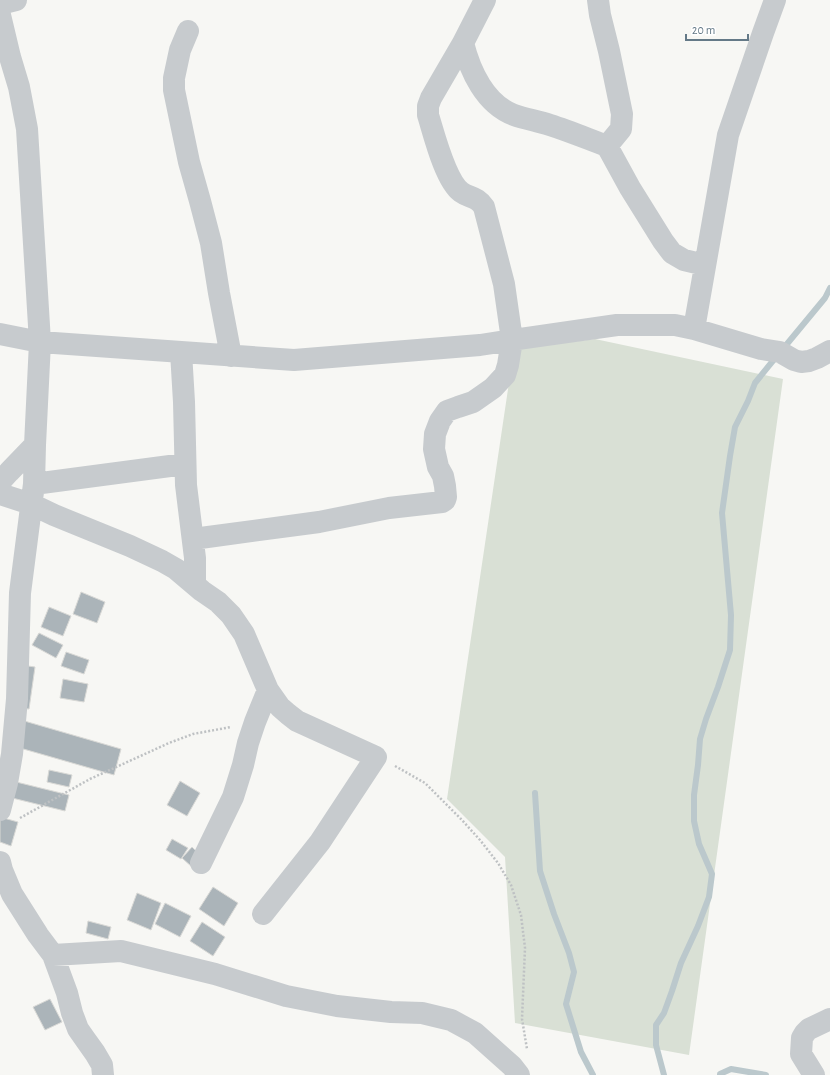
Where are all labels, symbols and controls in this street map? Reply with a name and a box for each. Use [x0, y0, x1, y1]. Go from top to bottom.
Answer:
scale bar [686, 16, 748, 42]
text: 20 m [692, 24, 715, 36]

